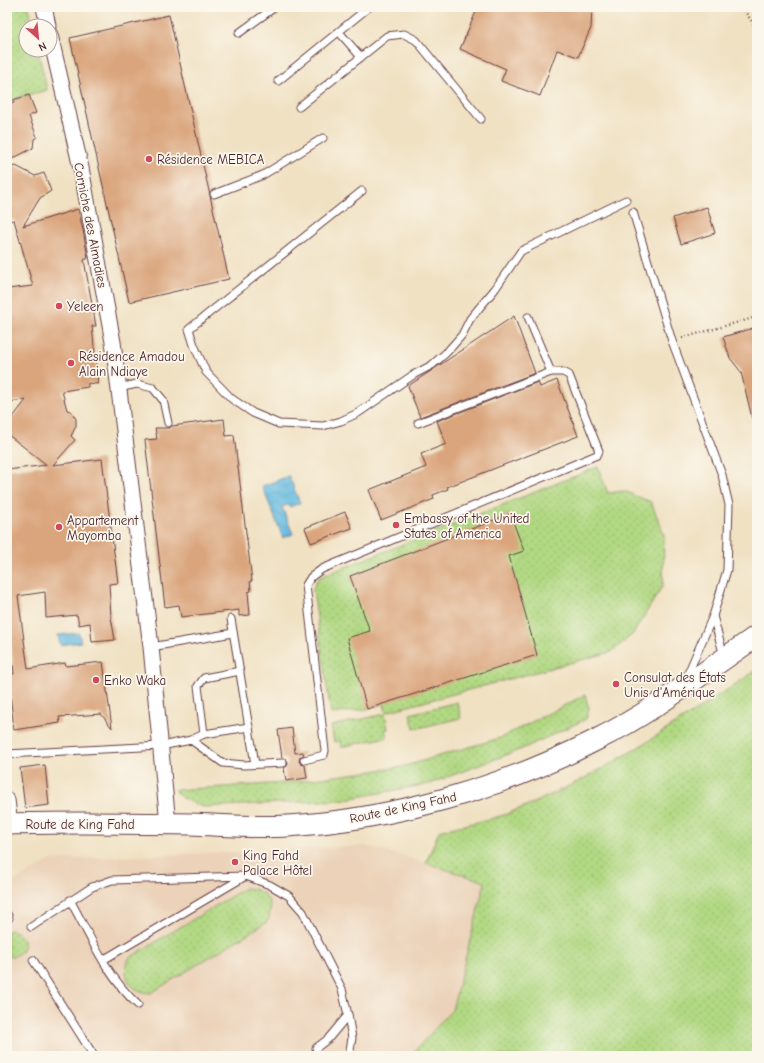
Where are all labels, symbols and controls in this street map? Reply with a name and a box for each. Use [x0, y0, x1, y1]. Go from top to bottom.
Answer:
north arrow [18, 18, 58, 58]
text: N [36, 39, 48, 54]
place label: Résidence MEBICA [157, 152, 265, 167]
marker: Résidence MEBICA [144, 154, 154, 164]
street label: Corniche des Almadies [71, 161, 110, 289]
place label: Yeleen [67, 299, 104, 314]
marker: Yeleen [54, 301, 64, 311]
place label: Résidence Amadou Alain Ndiaye [79, 349, 185, 379]
marker: Résidence Amadou Alain Ndiaye [66, 358, 76, 368]
place label: Embassy of the United States of America [404, 511, 529, 541]
place label: Appartement Mayomba [67, 513, 140, 543]
marker: Embassy of the United States of America [391, 520, 401, 530]
marker: Appartement Mayomba [54, 522, 64, 532]
place label: Consulat des États Unis d'Amérique [624, 669, 726, 700]
place label: Enko Waka [104, 673, 166, 688]
marker: Enko Waka [91, 675, 101, 685]
marker: Consulat des États Unis d'Amérique [611, 679, 621, 689]
street label: Route de King Fahd [348, 789, 458, 826]
street label: Route de King Fahd [25, 817, 135, 832]
place label: King Fahd Palace Hôtel [243, 848, 312, 878]
marker: King Fahd Palace Hôtel [230, 857, 240, 867]

